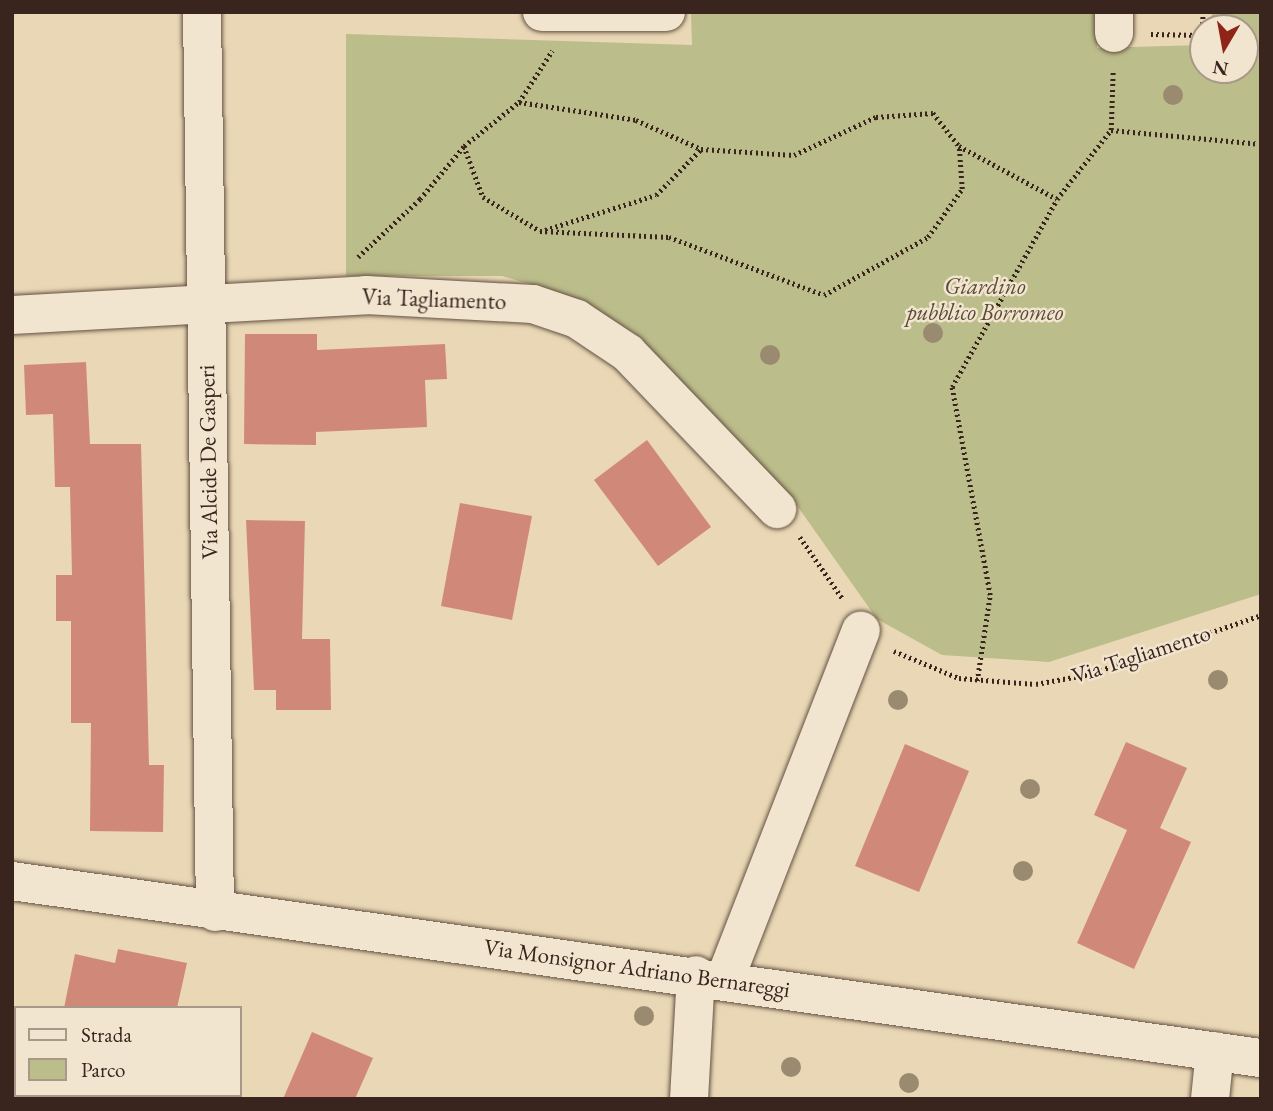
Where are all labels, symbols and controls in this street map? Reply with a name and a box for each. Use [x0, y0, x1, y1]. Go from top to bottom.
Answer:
north arrow [1189, 14, 1259, 84]
text: N [1211, 55, 1230, 82]
park label: Giardino pubblico Borromeo [907, 272, 1063, 326]
street label: Via Tagliamento [361, 283, 507, 315]
street label: Via Alcide De Gasperi [193, 364, 223, 560]
street label: Via Tagliamento [1068, 619, 1214, 689]
street label: Via Monsignor Adriano Bernareggi [482, 933, 792, 1003]
legend [14, 1006, 242, 1097]
text: Strada [81, 1021, 132, 1048]
text: Parco [81, 1056, 125, 1083]

